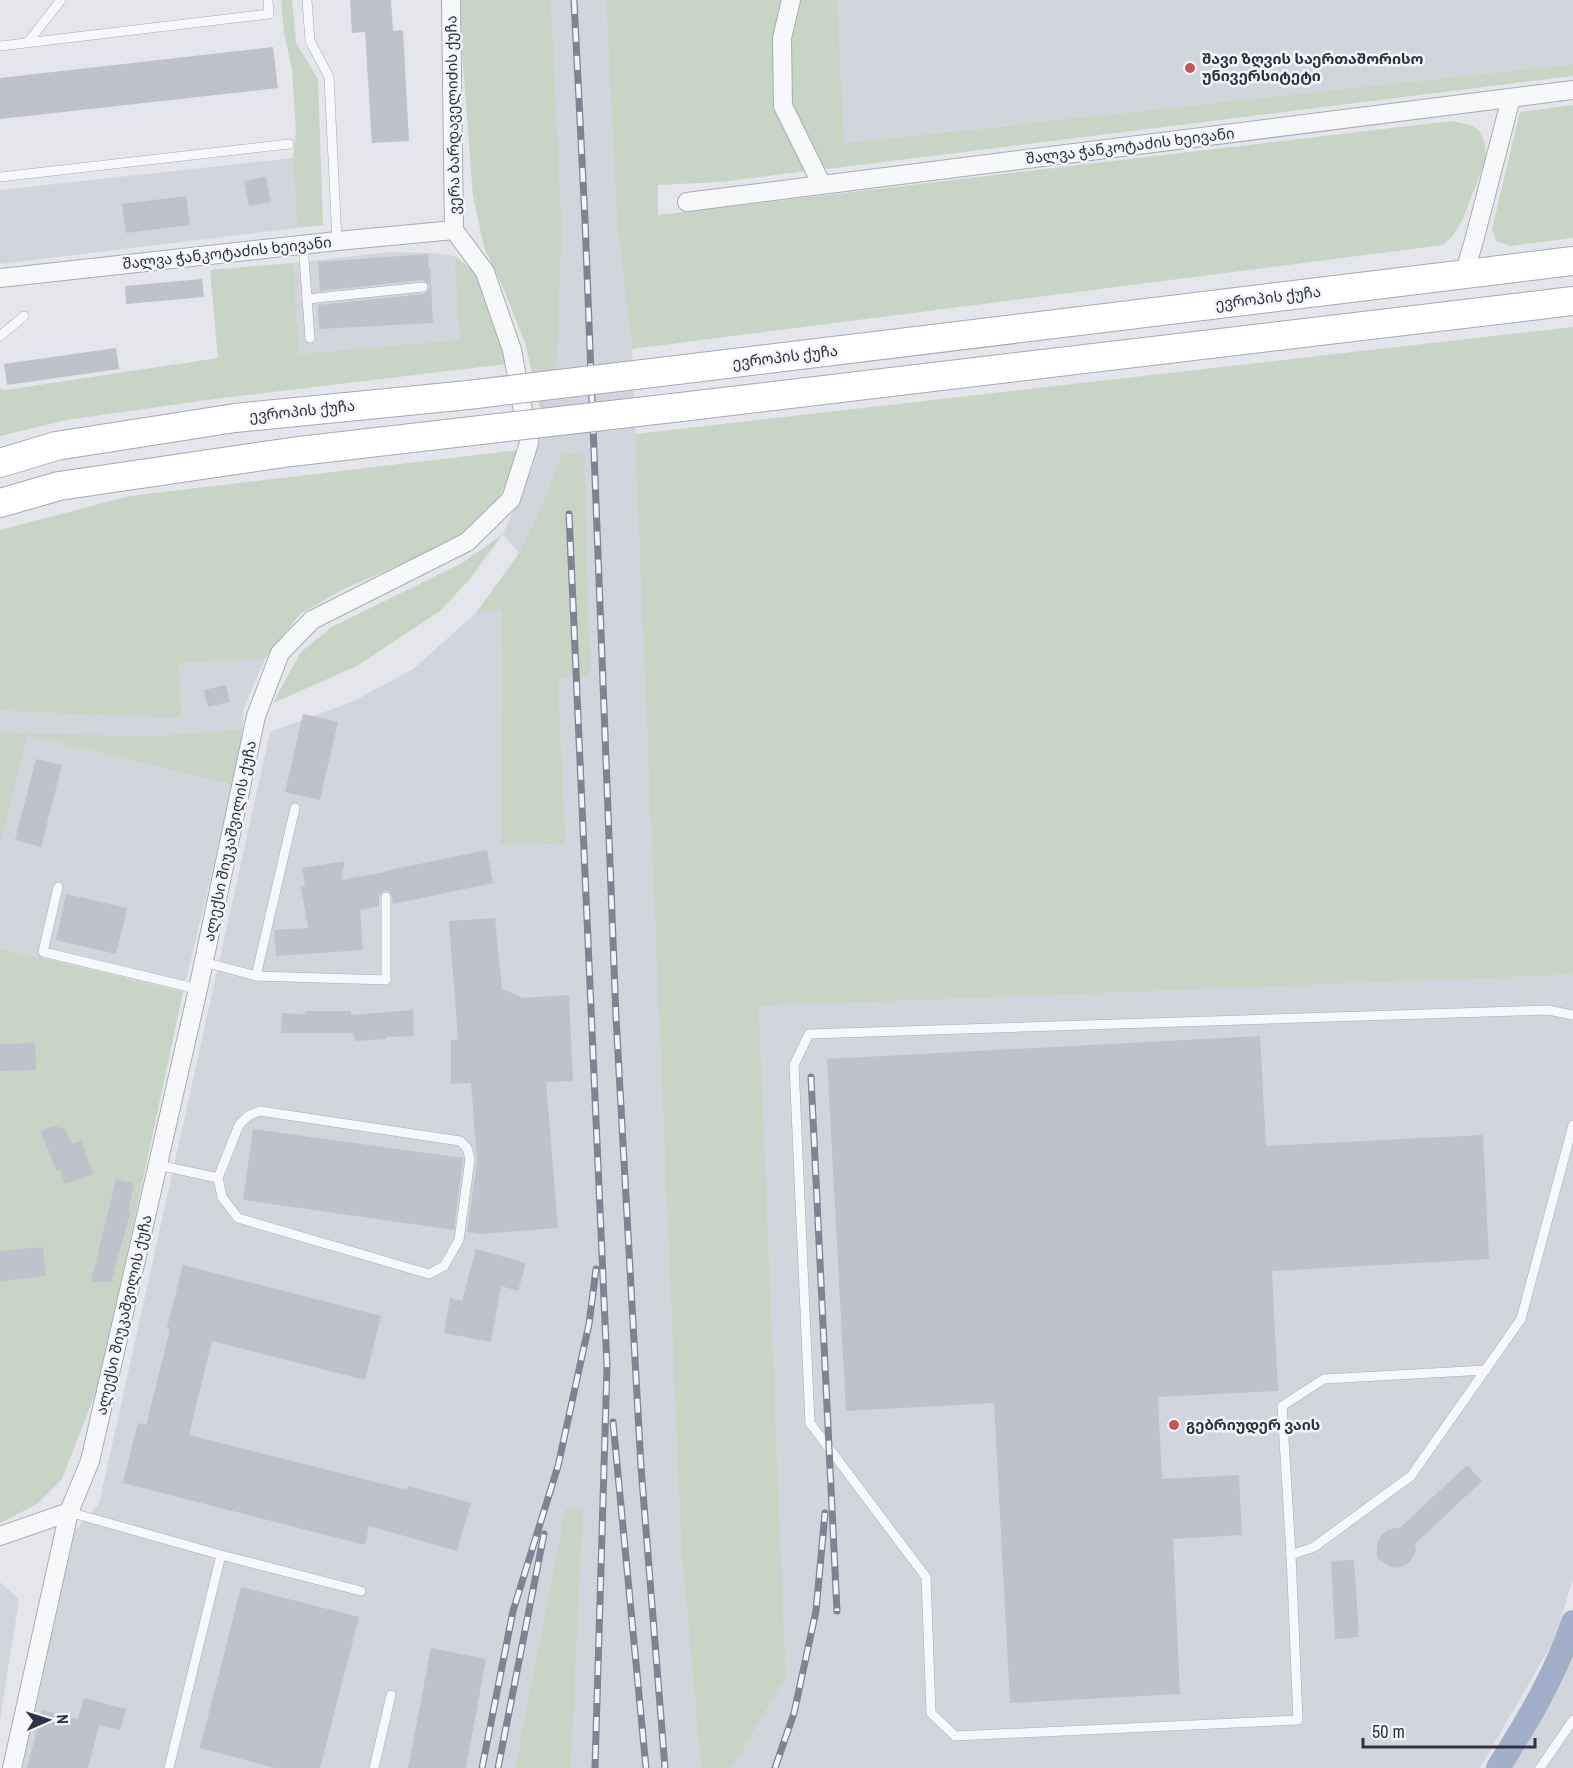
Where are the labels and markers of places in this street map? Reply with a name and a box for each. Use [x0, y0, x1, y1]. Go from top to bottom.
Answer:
place label: შავი ზღვის საერთაშორისო უნივერსიტეტი [1202, 48, 1423, 86]
marker: შავი ზღვის საერთაშორისო უნივერსიტეტი [1183, 61, 1197, 75]
place label: გებრიუდერ ვაის [1186, 1414, 1320, 1435]
marker: გებრიუდერ ვაის [1167, 1418, 1181, 1432]

